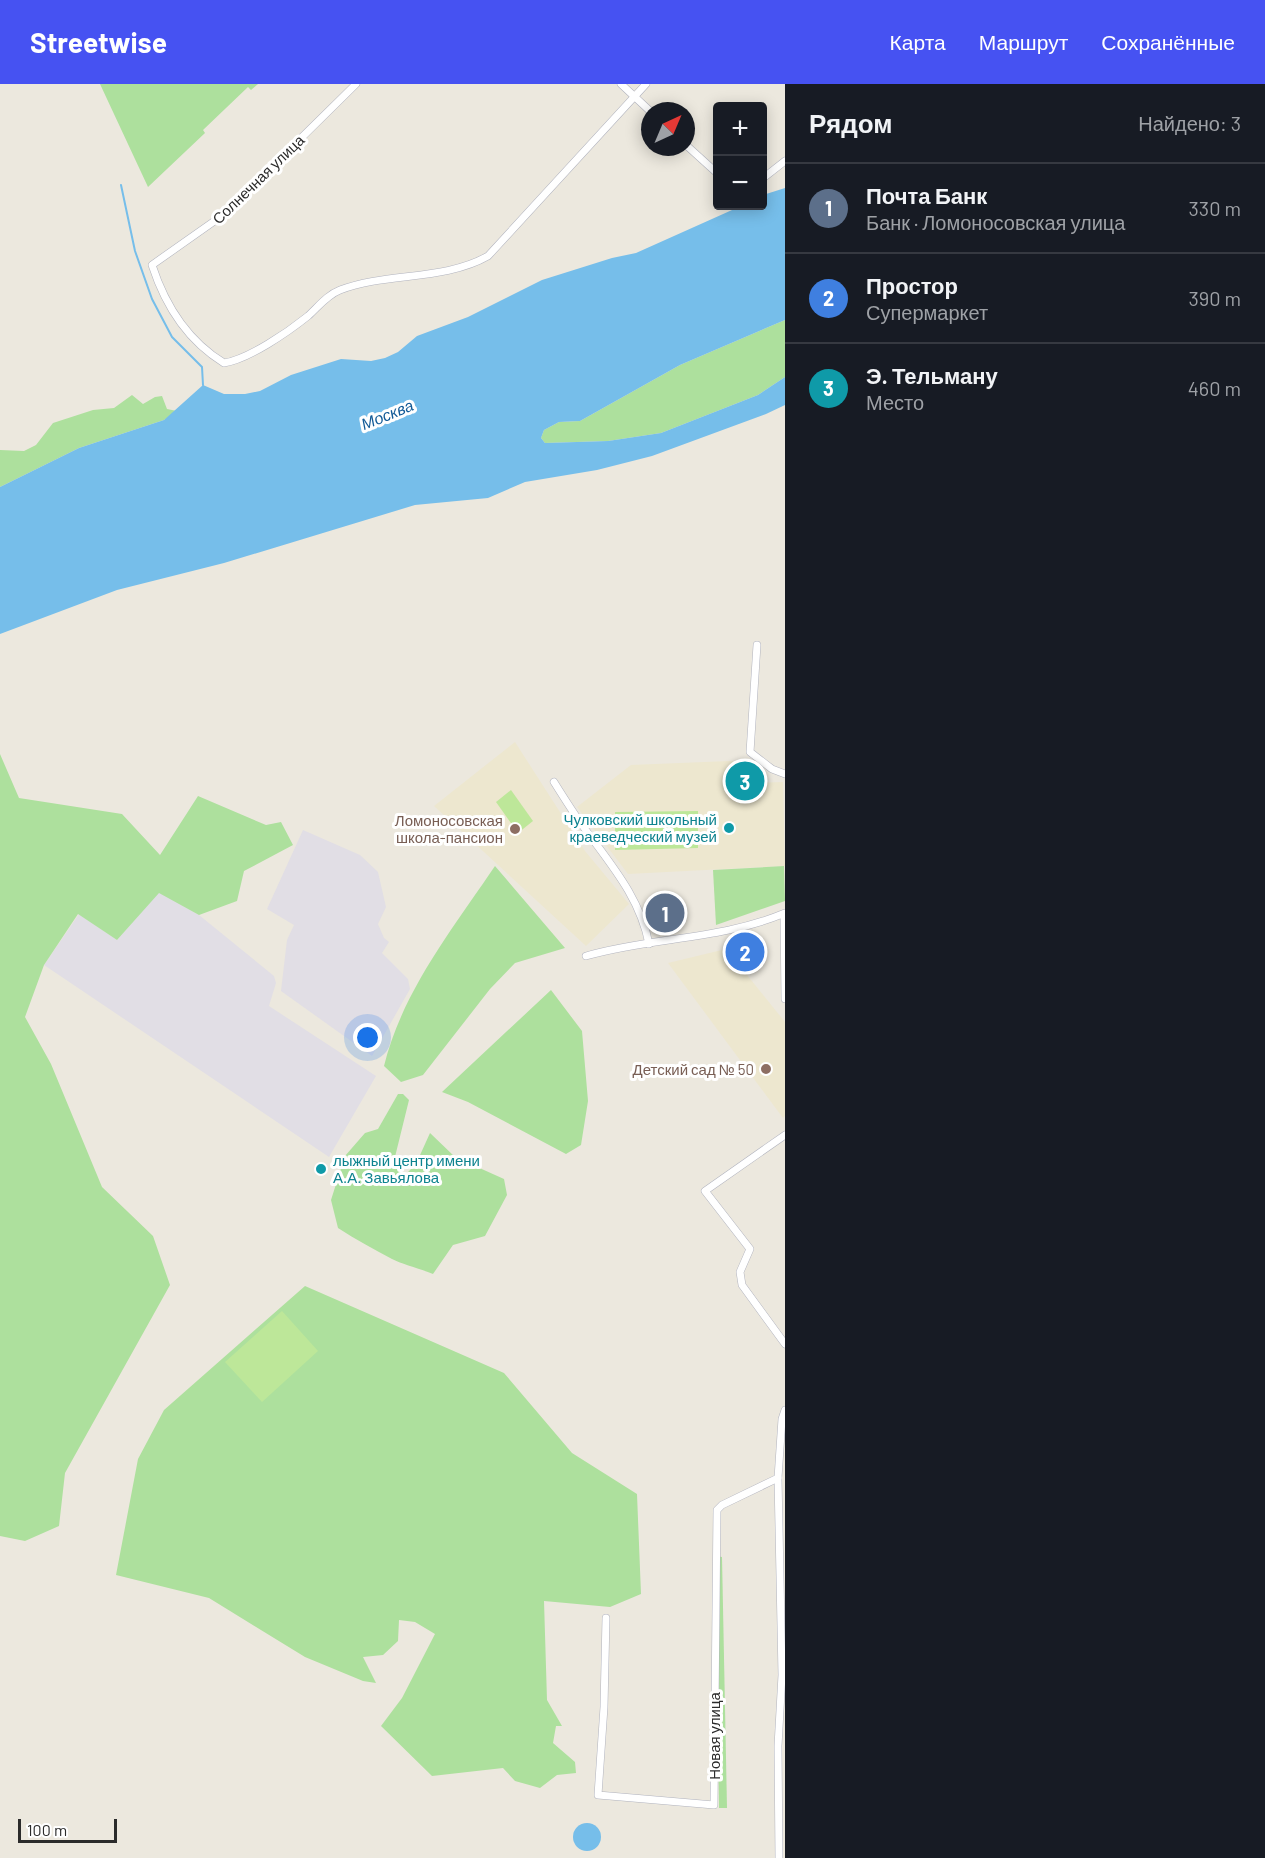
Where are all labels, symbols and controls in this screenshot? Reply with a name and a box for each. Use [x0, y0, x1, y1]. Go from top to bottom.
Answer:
text: Streetwise [30, 25, 167, 59]
text: Карта [890, 29, 946, 54]
text: Маршрут [979, 29, 1068, 54]
text: Сохранённые [1101, 29, 1235, 54]
north arrow [641, 102, 695, 156]
map controls [713, 102, 767, 210]
button: + [713, 102, 767, 156]
text: Рядом [809, 107, 892, 138]
text: Найдено: 3 [1138, 111, 1241, 135]
street label: Солнечная улица [208, 130, 308, 227]
button: − [713, 156, 767, 210]
text: Почта Банк [866, 182, 987, 208]
text: 1 [825, 196, 832, 220]
text: 330 m [1189, 196, 1241, 220]
text: Банк · Ломоносовская улица [866, 210, 1125, 234]
text: Простор [866, 272, 958, 298]
text: 2 [823, 286, 834, 310]
text: 390 m [1188, 286, 1241, 310]
text: Супермаркет [866, 300, 988, 324]
text: Э. Тельману [866, 362, 998, 388]
text: 3 [823, 376, 834, 400]
text: 460 m [1188, 376, 1241, 400]
text: Место [866, 390, 924, 414]
water label: Москва [358, 395, 416, 433]
pin: 3 [726, 758, 764, 804]
place label: Чулковский школьный краеведческий музей [564, 810, 717, 845]
place label: Ломоносовская школа-пансион [395, 811, 503, 846]
marker: Чулковский школьный краеведческий музей [722, 821, 736, 835]
marker: Ломоносовская школа-пансион [508, 822, 522, 836]
pin: 1 [646, 890, 684, 936]
pin: 2 [726, 930, 764, 974]
your location [353, 1023, 382, 1052]
place label: Детский сад № 50 [633, 1060, 754, 1078]
marker: Детский сад № 50 [759, 1062, 773, 1076]
place label: лыжный центр имени А.А. Завьялова [333, 1151, 480, 1186]
marker: лыжный центр имени А.А. Завьялова [314, 1162, 328, 1176]
street label: Новая улица [705, 1692, 723, 1780]
scale bar [18, 1816, 117, 1844]
text: 100 m [27, 1820, 67, 1839]

